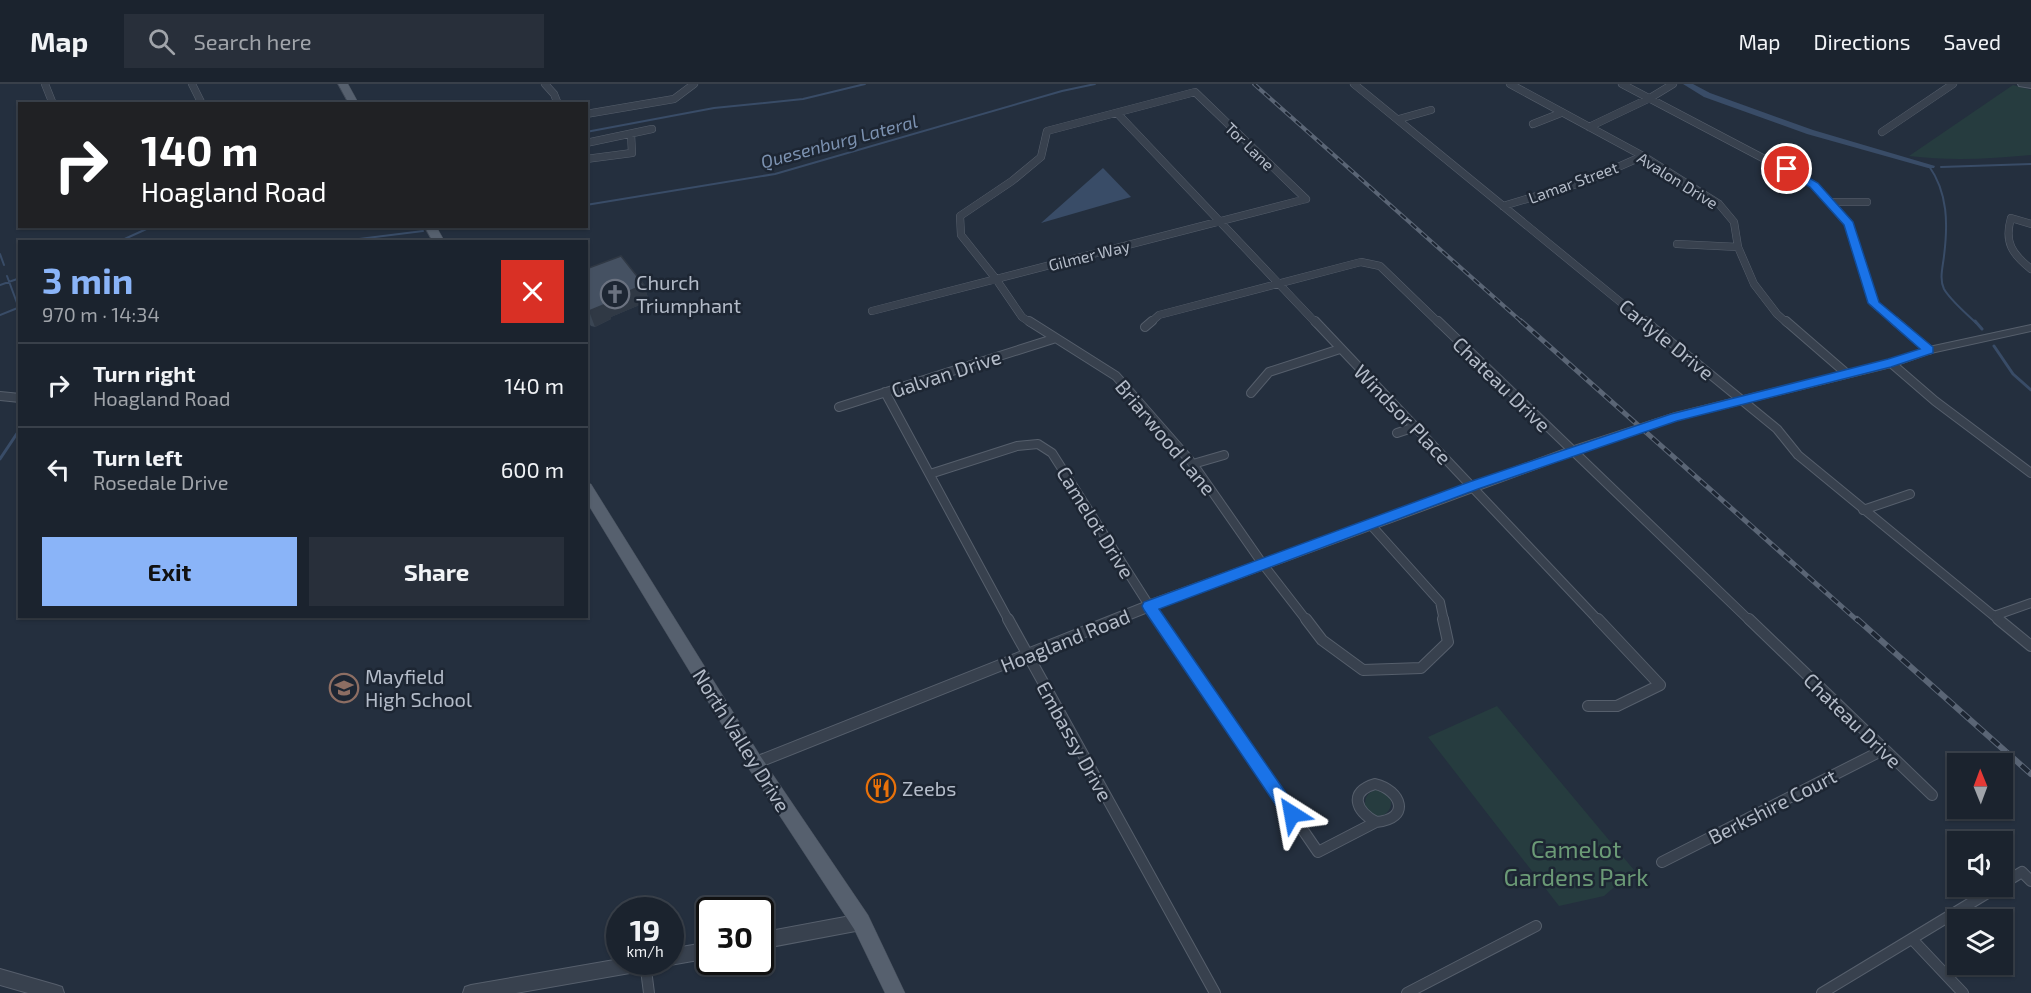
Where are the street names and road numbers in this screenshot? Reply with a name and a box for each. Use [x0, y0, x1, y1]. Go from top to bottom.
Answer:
street label: Tor Lane [1221, 118, 1279, 174]
street label: Avalon Drive [1634, 148, 1722, 212]
street label: Lamar Street [1526, 157, 1620, 207]
street label: Gilmer Way [1046, 236, 1132, 274]
street label: Carlyle Drive [1615, 293, 1719, 385]
street label: Chateau Drive [1448, 331, 1556, 437]
street label: Galvan Drive [888, 344, 1004, 402]
street label: Windsor Place [1349, 359, 1457, 469]
street label: Briarwood Lane [1111, 374, 1221, 500]
street label: Camelot Drive [1052, 462, 1140, 582]
street label: Hoagland Road [997, 603, 1133, 677]
street label: North Valley Drive [688, 664, 796, 816]
street label: Chateau Drive [1799, 667, 1907, 773]
street label: Embassy Drive [1032, 677, 1118, 805]
street label: Berkshire Court [1704, 763, 1841, 849]

